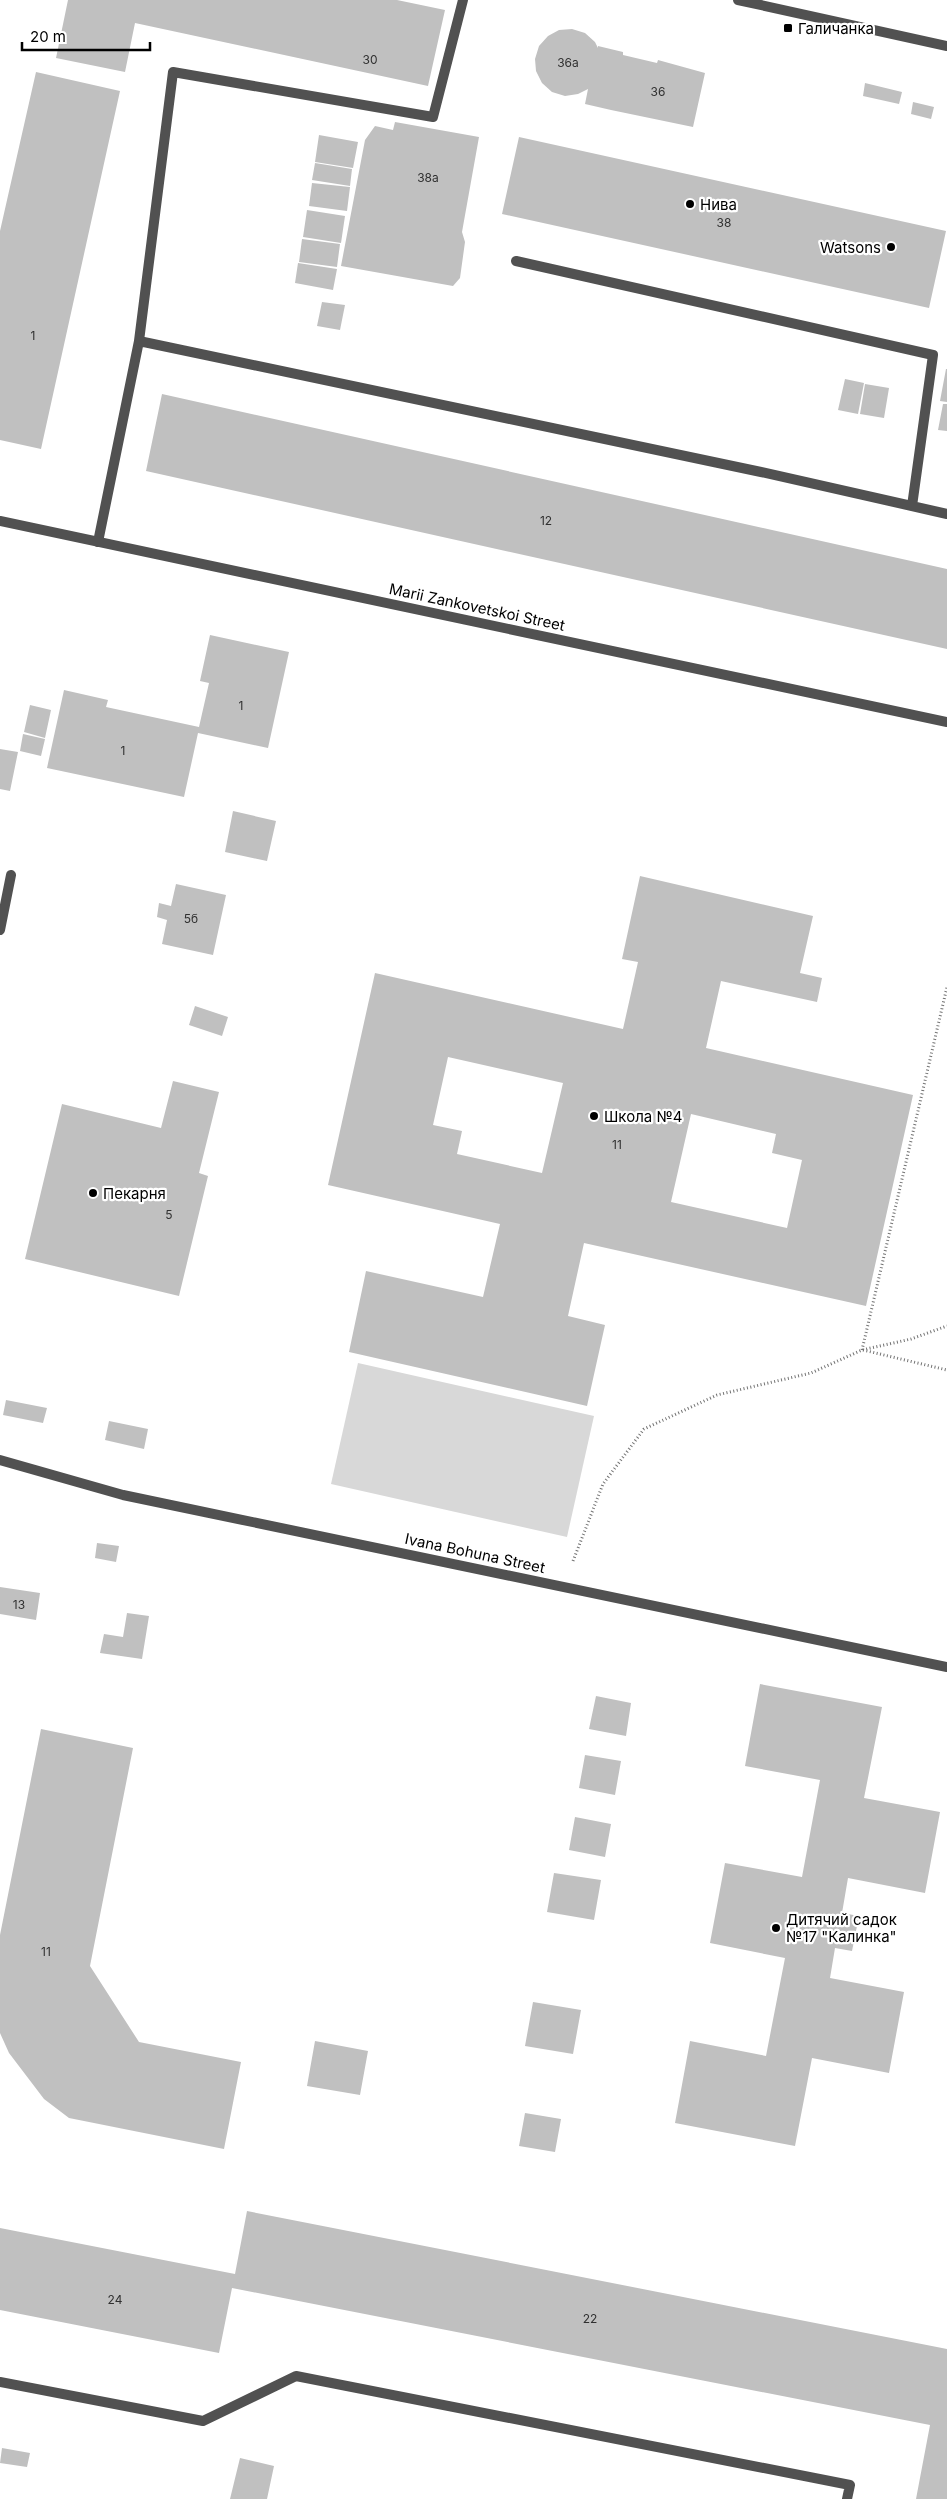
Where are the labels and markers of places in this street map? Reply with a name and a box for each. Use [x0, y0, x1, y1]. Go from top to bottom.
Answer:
place label: Галичанка [798, 19, 874, 38]
marker: Галичанка [782, 22, 794, 34]
place label: Нива [700, 195, 737, 214]
marker: Нива [684, 198, 696, 210]
place label: Watsons [820, 238, 881, 257]
marker: Watsons [885, 241, 897, 253]
place label: Школа №4 [604, 1107, 683, 1126]
marker: Школа №4 [588, 1110, 600, 1122]
place label: Пекарня [103, 1184, 166, 1203]
marker: Пекарня [87, 1187, 99, 1199]
place label: Дитячий садок №17 "Калинка" [786, 1910, 897, 1946]
marker: Дитячий садок №17 "Калинка" [770, 1922, 782, 1934]

